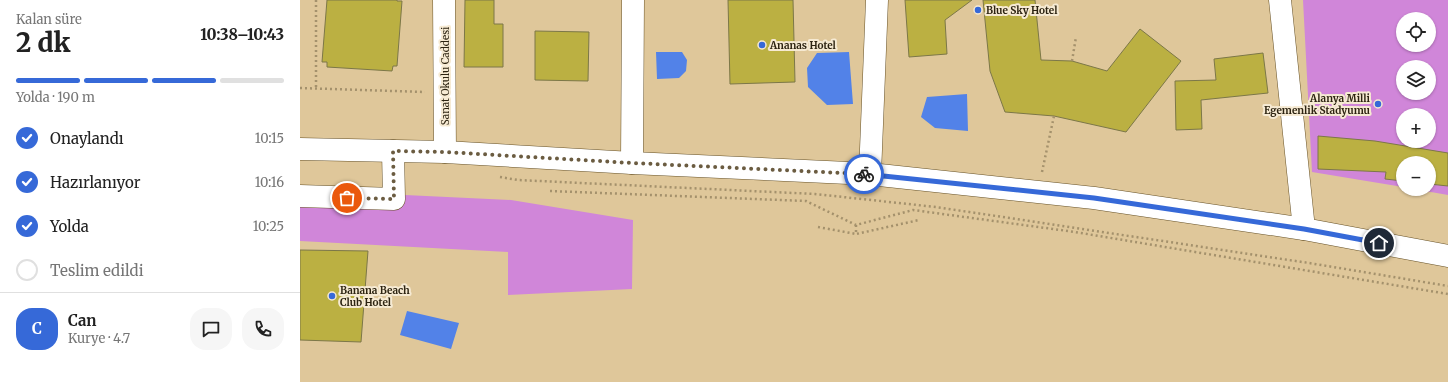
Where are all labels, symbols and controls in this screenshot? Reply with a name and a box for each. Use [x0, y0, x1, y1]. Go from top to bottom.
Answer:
place label: Blue Sky Hotel [986, 4, 1058, 17]
marker: Blue Sky Hotel [973, 5, 983, 15]
text: Kalan süre [16, 11, 82, 28]
map controls [1396, 12, 1436, 196]
button: locate [1396, 12, 1436, 52]
text: 10:38–10:43 [200, 25, 284, 44]
text: 2 dk [16, 26, 71, 59]
street label: Sanat Okulu Caddesi [439, 27, 452, 125]
place label: Ananas Hotel [769, 39, 837, 52]
marker: Ananas Hotel [757, 40, 767, 50]
button: layers [1396, 60, 1436, 100]
text: Yolda · 190 m [16, 89, 95, 106]
place label: Alanya Milli Egemenlik Stadyumu [1264, 92, 1371, 117]
marker: Alanya Milli Egemenlik Stadyumu [1373, 99, 1383, 109]
button: + [1396, 108, 1436, 148]
icon: check [16, 127, 38, 149]
text: Onaylandı [50, 129, 124, 148]
text: 10:15 [255, 130, 284, 147]
courier [844, 154, 884, 194]
button: − [1396, 156, 1436, 196]
icon: bike [853, 163, 875, 185]
icon: check [16, 171, 38, 193]
text: Hazırlanıyor [50, 173, 141, 192]
text: 10:16 [255, 174, 284, 191]
pin [330, 181, 364, 215]
icon: bag [336, 187, 358, 209]
icon: check [16, 215, 38, 237]
text: Yolda [50, 217, 89, 236]
text: 10:25 [253, 218, 284, 235]
pin [1362, 226, 1396, 260]
icon: home [1368, 232, 1390, 254]
text: Teslim edildi [50, 261, 144, 280]
place label: Banana Beach Club Hotel [340, 284, 410, 309]
marker: Banana Beach Club Hotel [327, 291, 337, 301]
button: chat [190, 308, 232, 350]
button: phone [242, 308, 284, 350]
text: Can [68, 311, 96, 330]
text: C [32, 319, 42, 338]
text: Kurye · 4.7 [68, 330, 130, 347]

